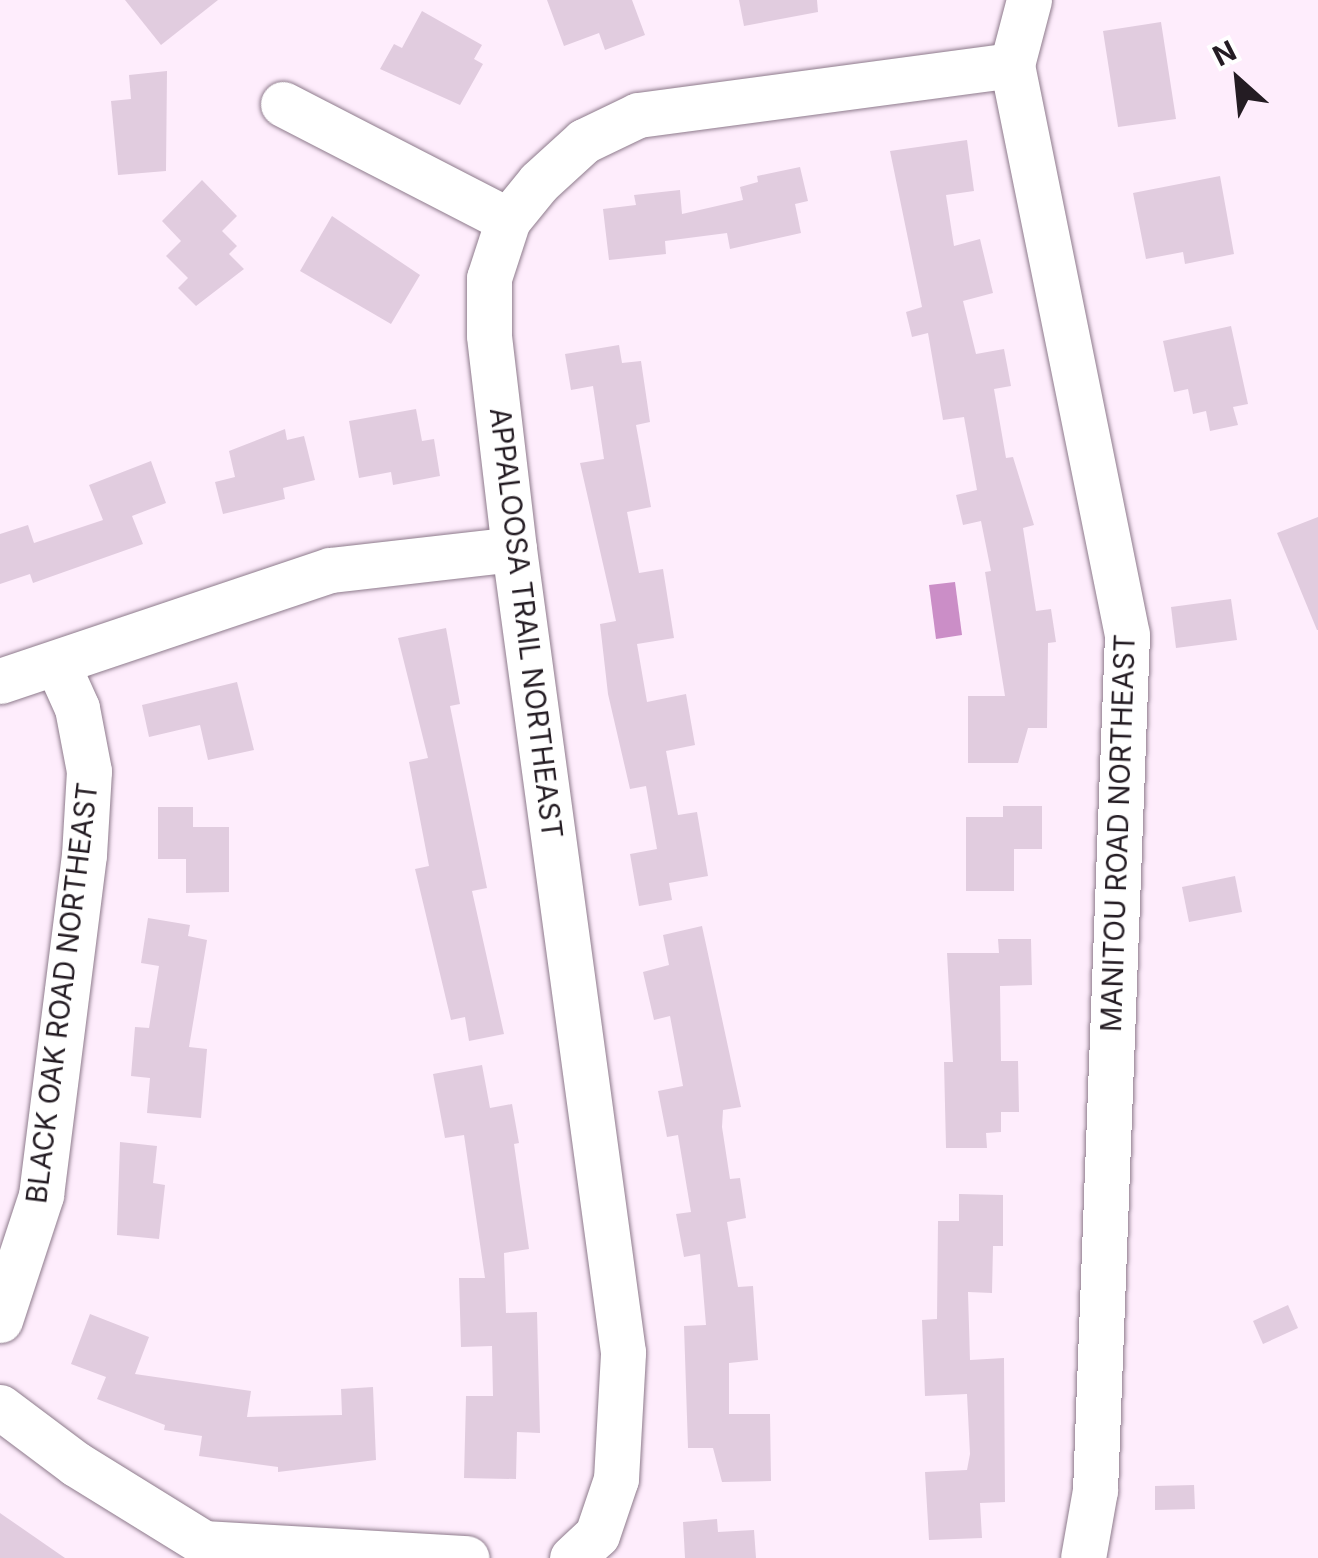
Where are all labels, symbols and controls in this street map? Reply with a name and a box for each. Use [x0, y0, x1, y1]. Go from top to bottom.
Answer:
north arrow [1188, 30, 1288, 130]
text: N [1207, 33, 1242, 73]
street label: APPALOOSA TRAIL NORTHEAST [483, 406, 569, 840]
street label: MANITOU ROAD NORTHEAST [1094, 634, 1142, 1032]
street label: BLACK OAK ROAD NORTHEAST [20, 781, 104, 1205]

